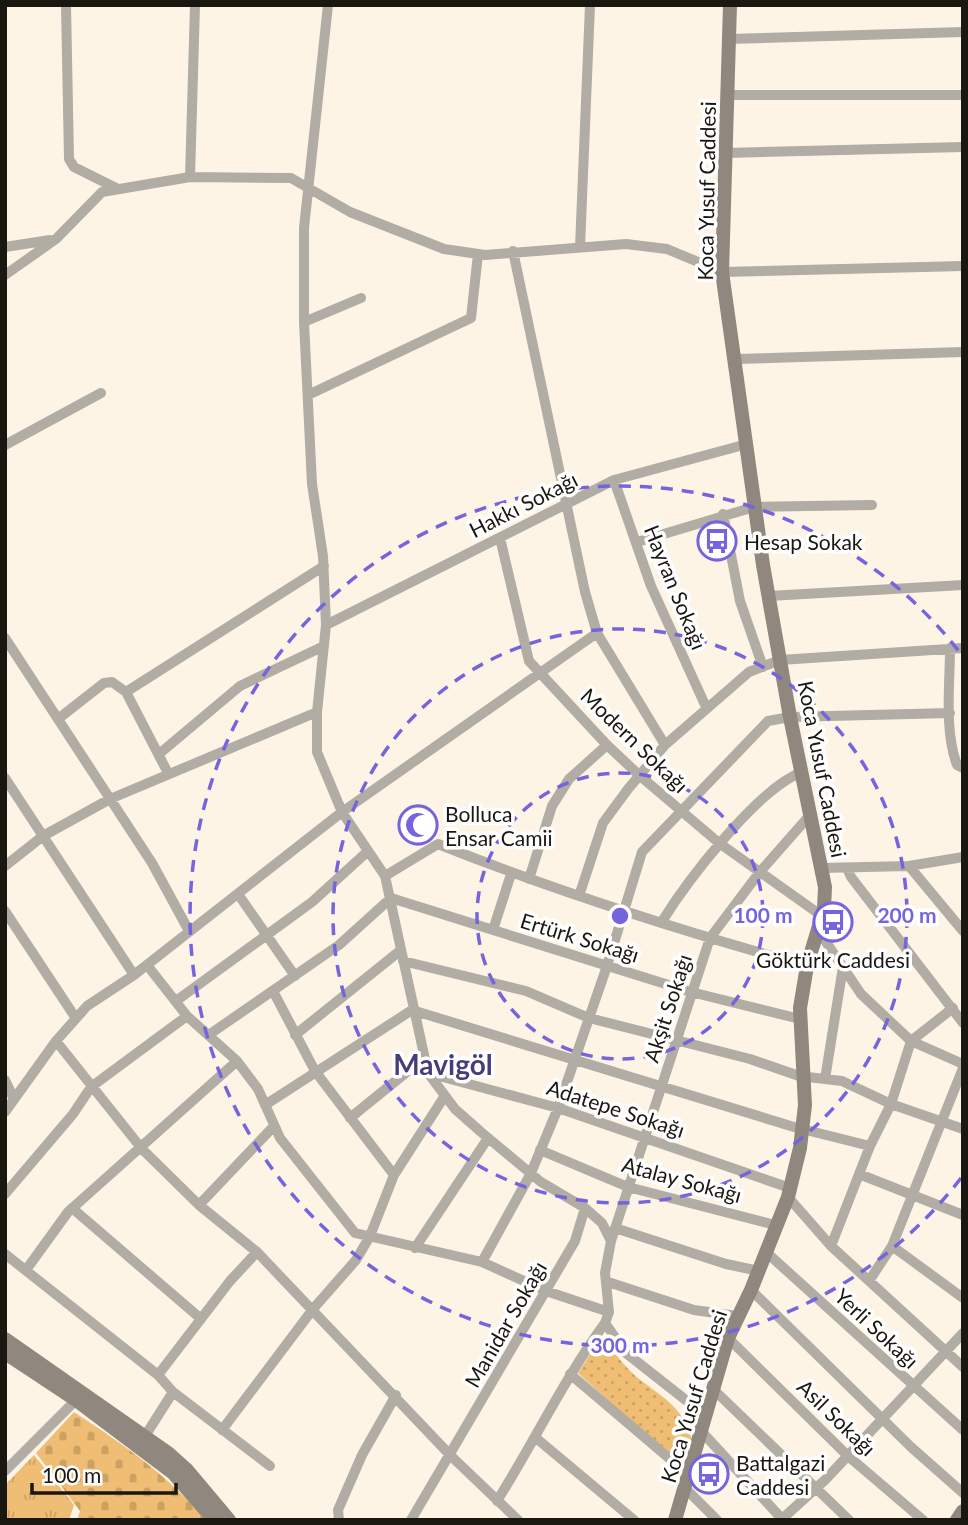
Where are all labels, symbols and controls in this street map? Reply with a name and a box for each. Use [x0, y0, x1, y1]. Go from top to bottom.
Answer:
street label: Koca Yusuf Caddesi [692, 101, 720, 281]
street label: Hakkı Sokağı [465, 466, 581, 542]
bus stop icon: Hesap Sokak [696, 520, 738, 562]
street label: Hayran Sokağı [640, 521, 712, 653]
place label: Hesap Sokak [744, 529, 863, 554]
street label: Koca Yusuf Caddesi [794, 679, 852, 859]
street label: Modern Sokağı [576, 683, 694, 797]
place label: Bolluca Ensar Camii [445, 801, 552, 850]
mosque icon: Bolluca Ensar Camii [397, 804, 439, 846]
bus stop icon: Göktürk Caddesi [812, 901, 854, 943]
text: 100 m [733, 902, 793, 927]
text: 200 m [877, 902, 937, 927]
centre of rings [608, 904, 632, 928]
street label: Ertürk Sokağı [518, 907, 642, 967]
place label: Göktürk Caddesi [756, 947, 910, 972]
street label: Akşit Sokağı [638, 951, 696, 1065]
district label: Mavigöl [393, 1047, 493, 1081]
street label: Adatepe Sokağı [544, 1074, 688, 1142]
street label: Atalay Sokağı [620, 1151, 744, 1207]
street label: Manidar Sokağı [459, 1256, 551, 1392]
street label: Yerli Sokağı [830, 1283, 924, 1373]
street label: Koca Yusuf Caddesi [655, 1307, 731, 1485]
text: 300 m [590, 1332, 650, 1357]
street label: Asil Sokağı [793, 1374, 881, 1460]
place label: Battalgazi Caddesi [736, 1450, 825, 1499]
scale bar [32, 1452, 175, 1496]
bus stop icon: Battalgazi Caddesi [688, 1453, 730, 1495]
text: 100 m [42, 1462, 101, 1487]

